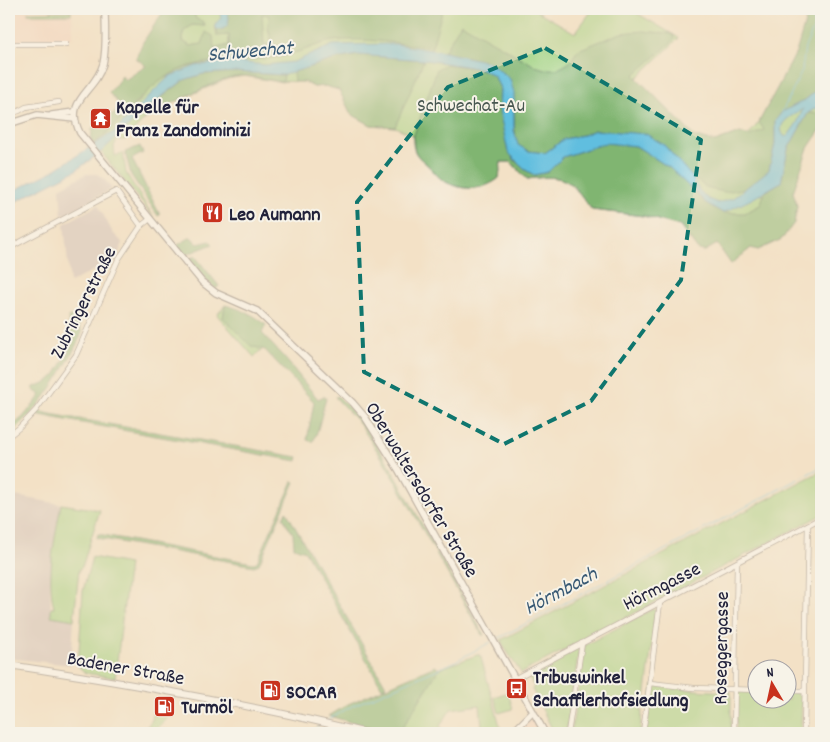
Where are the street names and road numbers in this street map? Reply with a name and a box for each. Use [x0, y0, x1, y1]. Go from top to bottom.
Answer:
street label: Zubringerstraße [44, 242, 125, 364]
street label: Oberwaltersdorfer Straße [357, 398, 484, 584]
street label: Hörmgasse [619, 556, 706, 619]
street label: Roseggergasse [708, 591, 738, 705]
street label: Badener Straße [65, 646, 186, 694]

